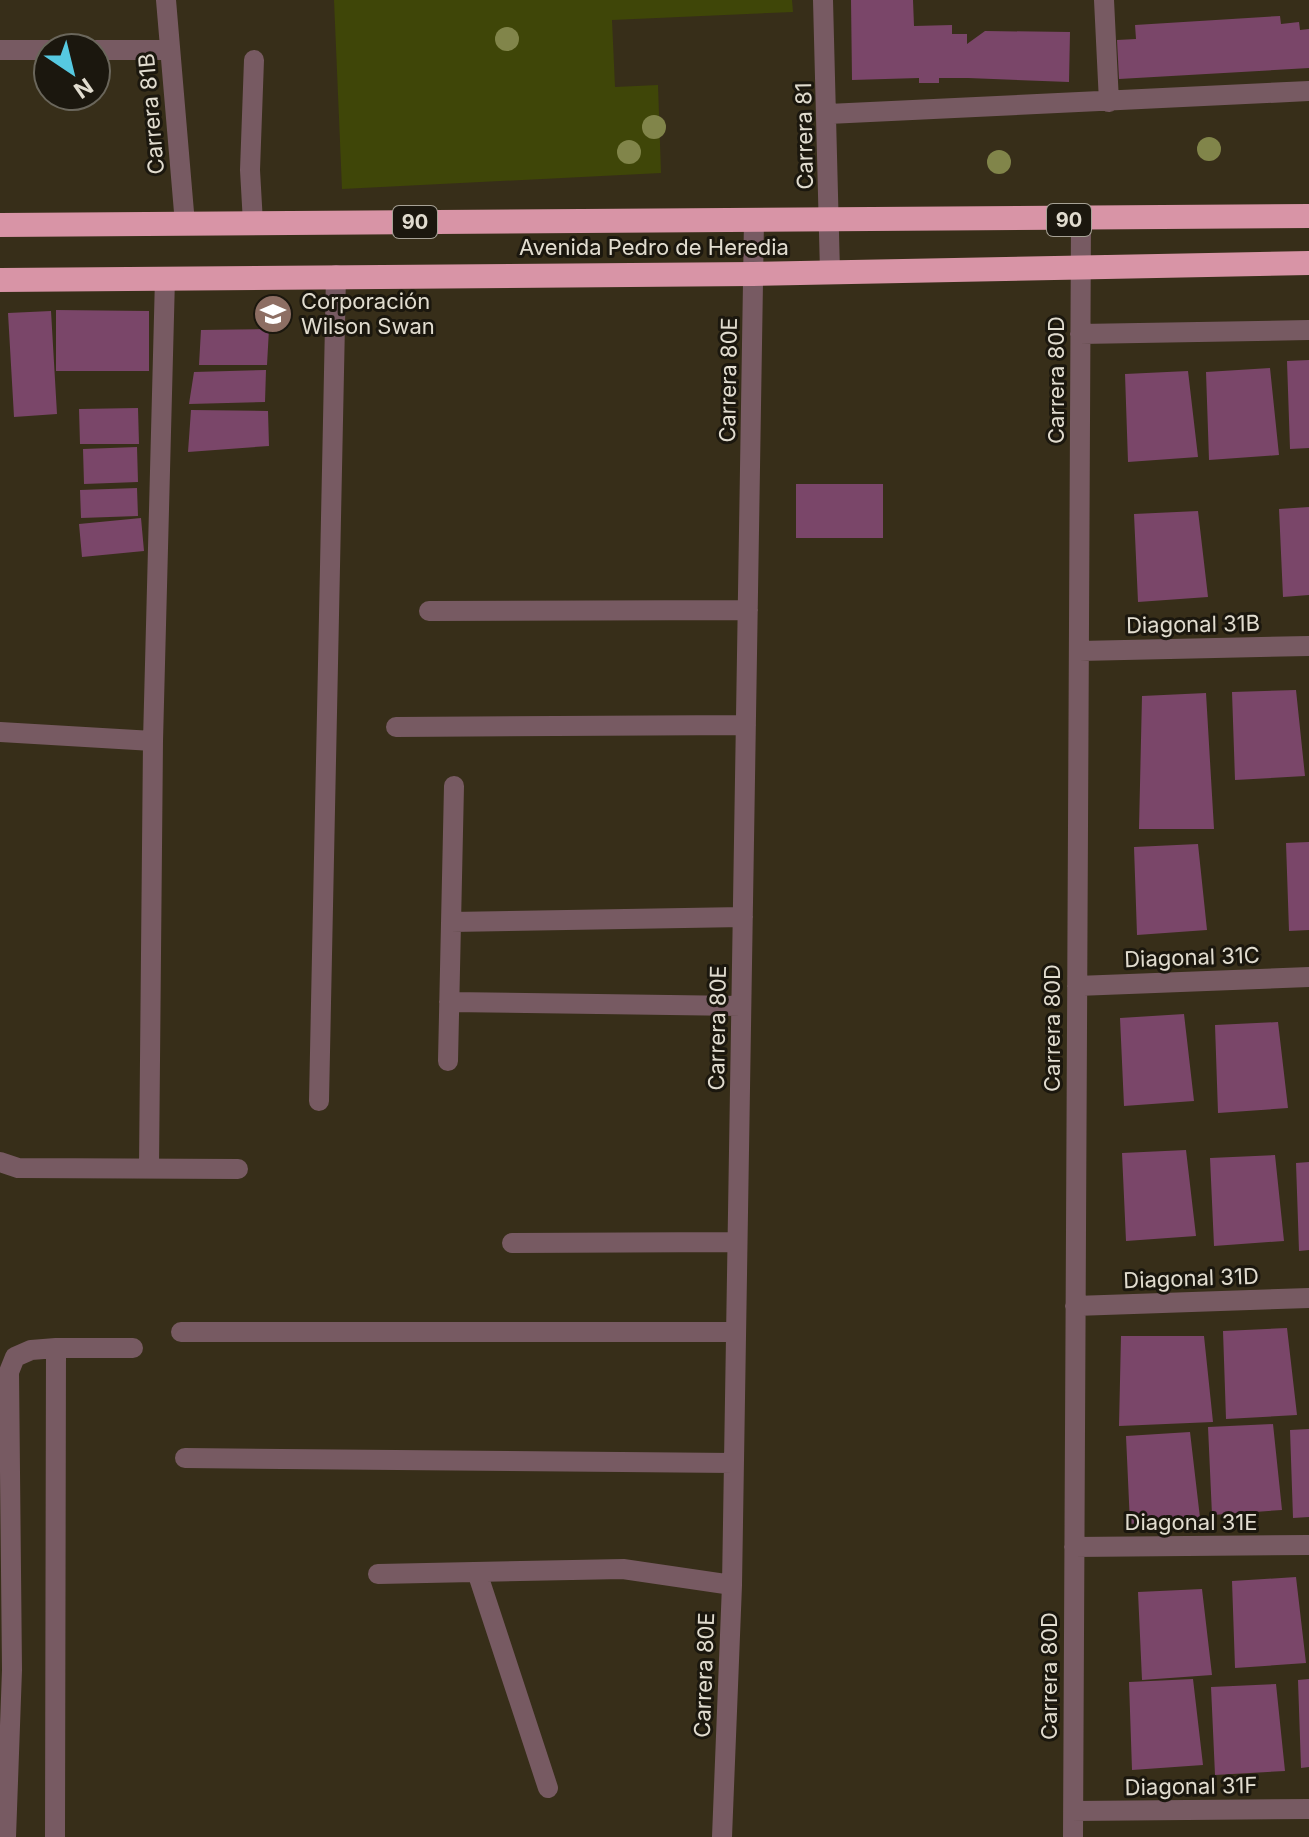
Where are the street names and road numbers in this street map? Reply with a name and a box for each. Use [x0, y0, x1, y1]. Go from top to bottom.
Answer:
street label: Carrera 81B [133, 52, 169, 176]
street label: Carrera 81 [790, 82, 818, 190]
road number: 90 [1047, 204, 1091, 236]
road number: 90 [393, 206, 437, 238]
street label: Avenida Pedro de Heredia [519, 234, 789, 260]
street label: Carrera 80D [1043, 316, 1069, 444]
street label: Carrera 80E [714, 317, 742, 443]
street label: Diagonal 31B [1126, 610, 1260, 638]
street label: Diagonal 31C [1124, 942, 1260, 972]
street label: Carrera 80D [1039, 964, 1065, 1092]
street label: Carrera 80E [703, 965, 731, 1091]
street label: Diagonal 31D [1123, 1263, 1259, 1293]
street label: Diagonal 31E [1125, 1509, 1257, 1535]
street label: Carrera 80E [689, 1612, 719, 1738]
street label: Carrera 80D [1036, 1612, 1062, 1740]
street label: Diagonal 31F [1124, 1772, 1258, 1800]

